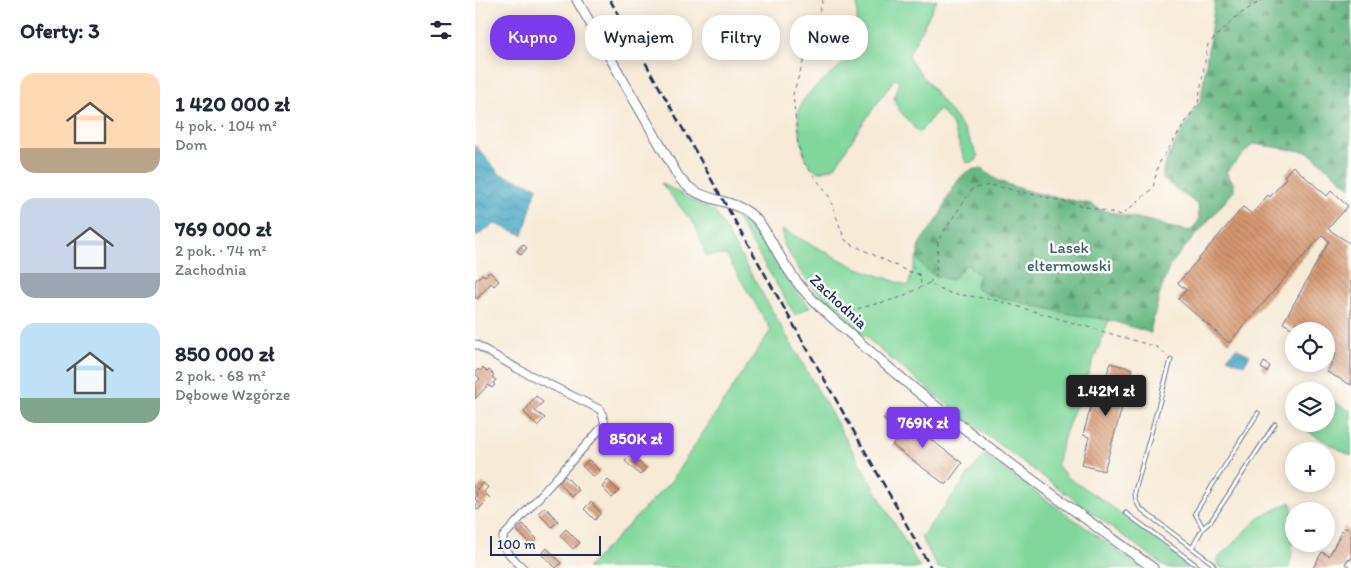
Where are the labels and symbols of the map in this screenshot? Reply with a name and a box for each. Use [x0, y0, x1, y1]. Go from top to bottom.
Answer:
park label: Lasek eltermowski [1027, 238, 1111, 275]
street label: Zachodnia [806, 270, 872, 333]
pin: 1.42M zł [1054, 374, 1158, 417]
pin: 769K zł [877, 406, 969, 449]
pin: 850K zł [590, 422, 682, 465]
scale bar [490, 533, 601, 556]

